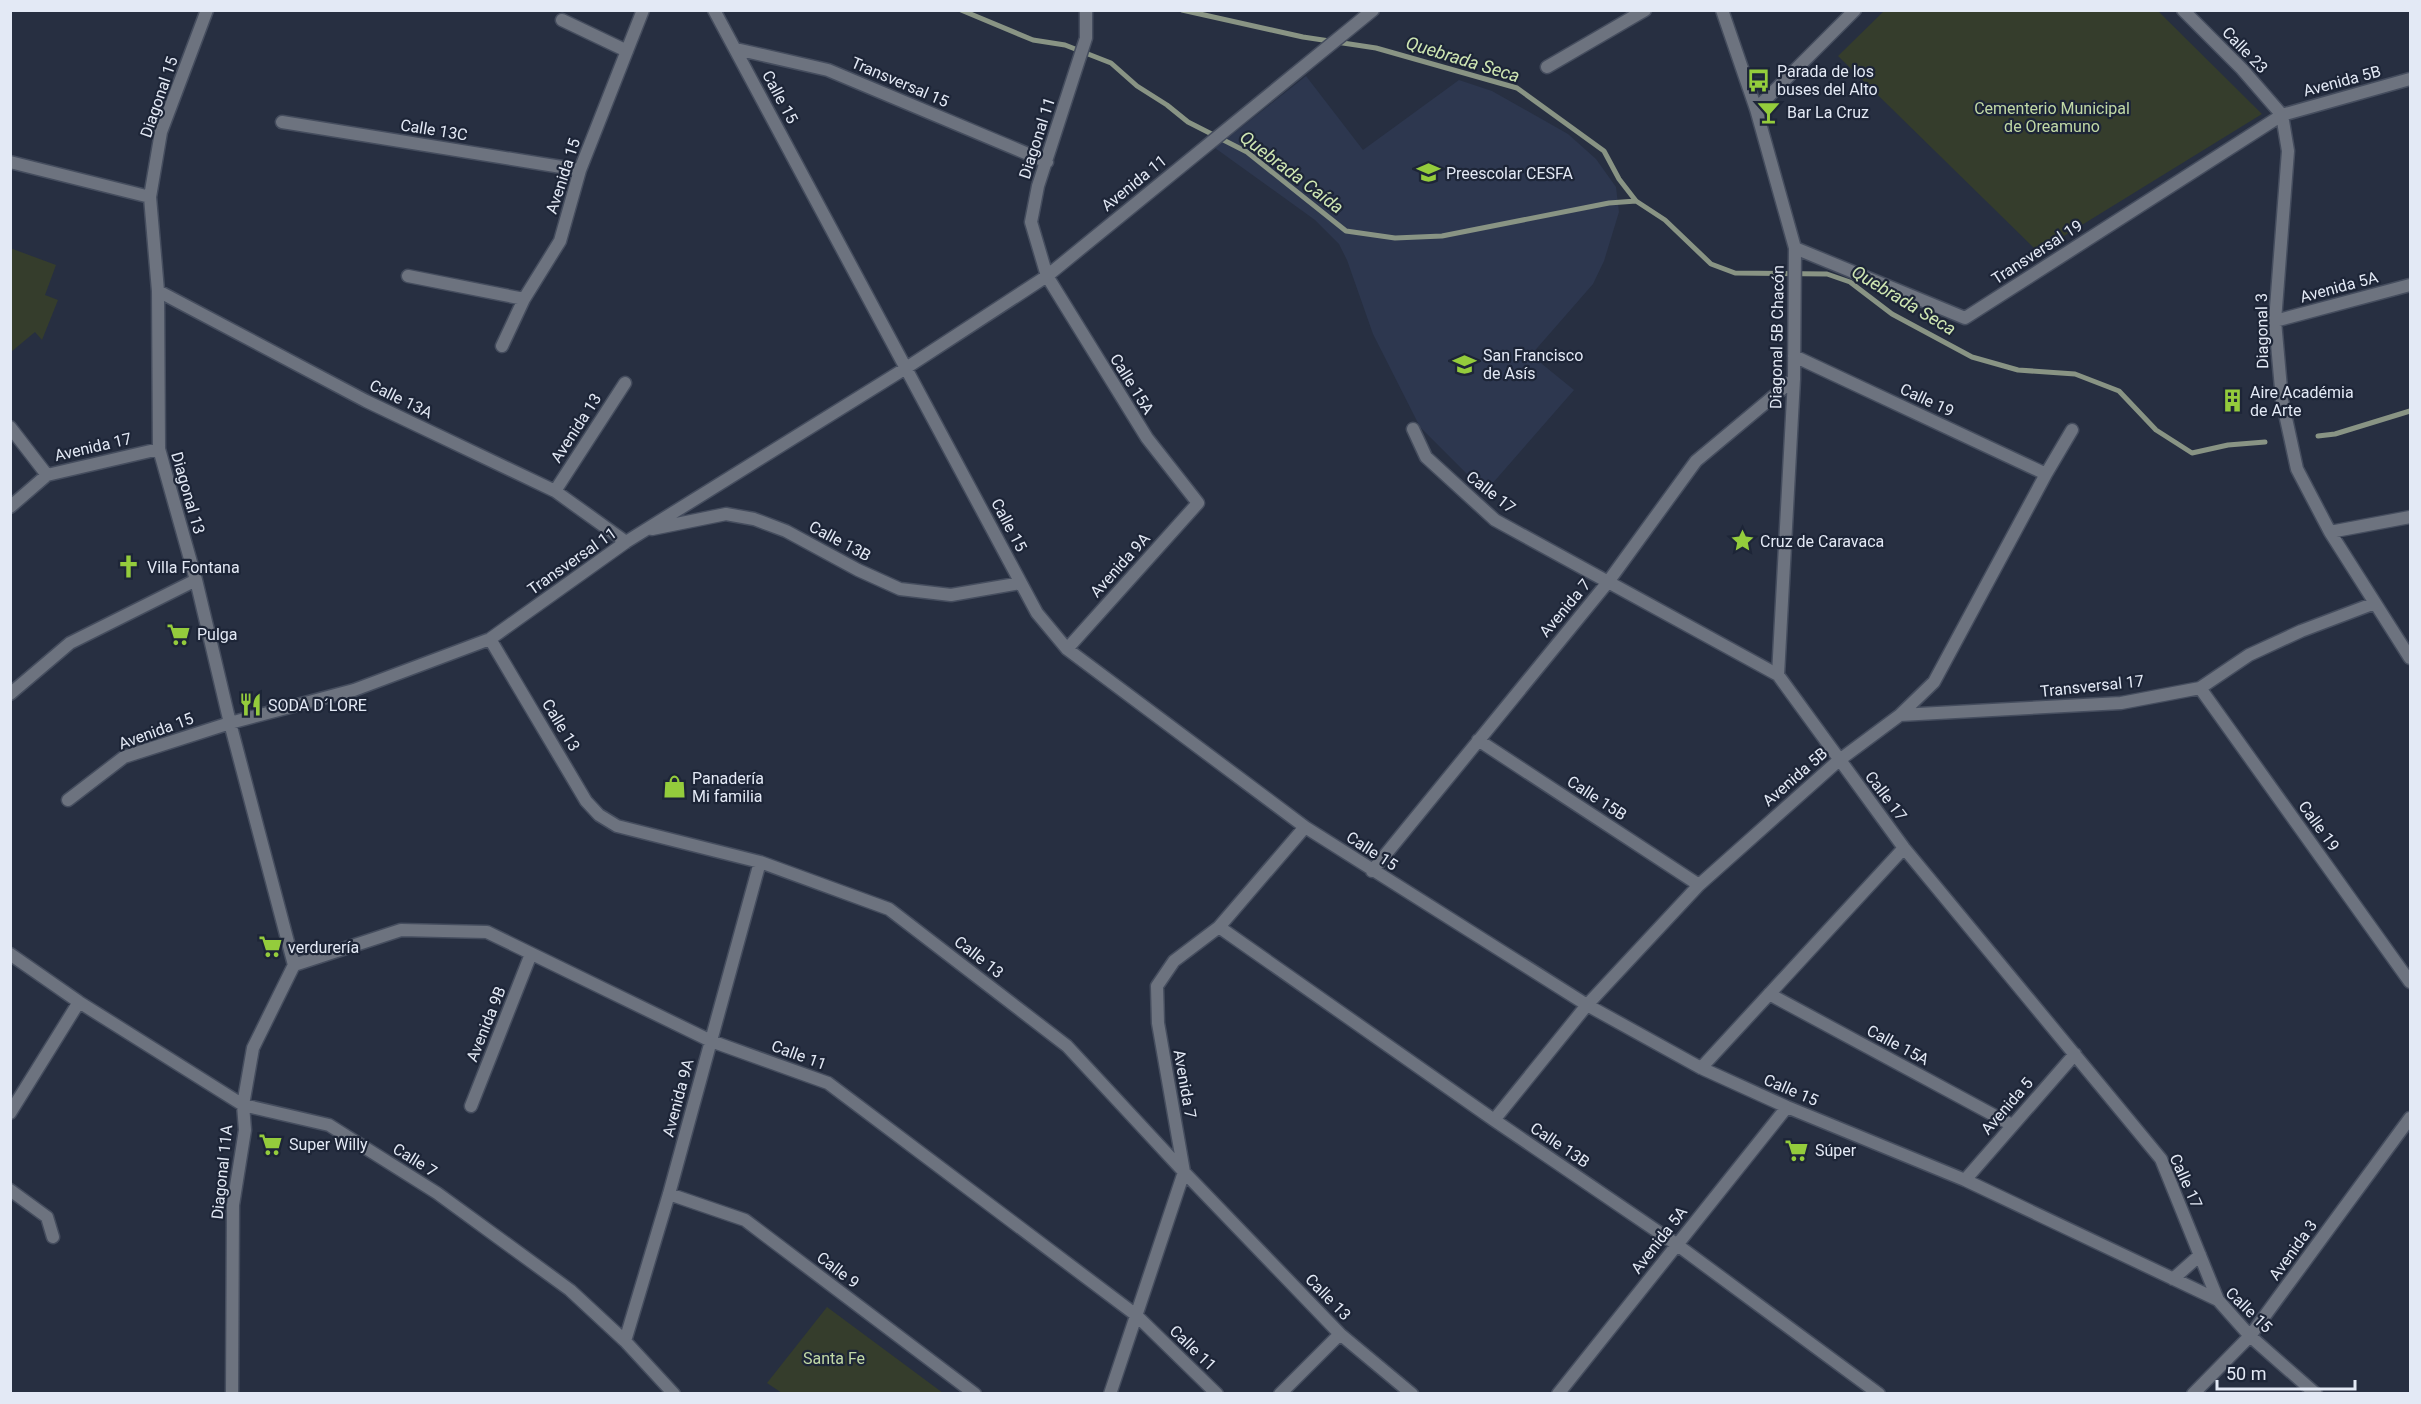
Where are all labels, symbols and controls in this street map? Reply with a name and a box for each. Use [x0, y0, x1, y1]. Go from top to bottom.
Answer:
street label: Calle 23 [2218, 23, 2272, 77]
water label: Quebrada Seca [1404, 32, 1522, 86]
street label: Transversal 15 [848, 53, 952, 111]
street label: Diagonal 15 [136, 54, 182, 140]
place label: Parada de los buses del Alto [1777, 62, 1878, 99]
street label: Avenida 5B [2301, 62, 2383, 100]
street label: Calle 15 [758, 67, 802, 127]
bus stop icon: Parada de los buses del Alto [1746, 67, 1772, 93]
street label: Diagonal 11 [1015, 95, 1059, 181]
bar icon: Bar La Cruz [1756, 99, 1782, 125]
park label: Cementerio Municipal de Oreamuno [1974, 99, 2130, 136]
place label: Bar La Cruz [1787, 103, 1869, 122]
street label: Calle 13C [399, 115, 469, 145]
water label: Quebrada Caída [1236, 126, 1348, 218]
street label: Avenida 15 [542, 136, 584, 216]
street label: Avenida 11 [1097, 151, 1171, 215]
school or university icon: Preescolar CESFA [1415, 160, 1441, 186]
place label: Preescolar CESFA [1446, 164, 1574, 183]
street label: Transversal 19 [1988, 216, 2086, 288]
water label: Quebrada Seca [1848, 261, 1960, 339]
street label: Diagonal 5B Chacón [1766, 265, 1788, 409]
street label: Avenida 5A [2298, 267, 2381, 307]
street label: Diagonal 3 [2252, 293, 2272, 369]
place label: San Francisco de Asís [1483, 346, 1583, 383]
street label: Calle 15A [1106, 350, 1158, 418]
school or university icon: San Francisco de Asís [1452, 351, 1478, 377]
street label: Calle 13A [366, 376, 436, 423]
street label: Calle 19 [1897, 379, 1957, 421]
place label: Aire Académia de Arte [2250, 383, 2354, 420]
building icon: Aire Académia de Arte [2219, 388, 2245, 414]
street label: Avenida 13 [547, 390, 605, 466]
street label: Avenida 17 [53, 429, 133, 465]
street label: Diagonal 13 [167, 450, 209, 536]
street label: Calle 17 [1463, 467, 1519, 517]
street label: Calle 15 [987, 495, 1031, 555]
street label: Calle 13B [806, 517, 874, 565]
street label: Transversal 11 [524, 523, 620, 599]
street label: Avenida 9A [1086, 528, 1154, 601]
place icon: Cruz de Caravaca [1729, 528, 1755, 554]
place label: Cruz de Caravaca [1760, 532, 1884, 551]
church icon: Villa Fontana [116, 554, 142, 580]
place label: Villa Fontana [147, 558, 240, 577]
street label: Avenida 7 [1535, 575, 1595, 641]
supermarket icon: Pulga [166, 621, 192, 647]
place label: Pulga [197, 625, 238, 644]
street label: Transversal 17 [2039, 671, 2145, 701]
restaurant icon: SODA D´LORE [237, 692, 263, 718]
place label: SODA D´LORE [268, 696, 367, 715]
street label: Calle 13 [538, 696, 584, 754]
street label: Avenida 15 [116, 709, 196, 753]
street label: Avenida 5B [1759, 744, 1831, 810]
street label: Calle 17 [1861, 767, 1911, 825]
place label: Panadería Mi familia [692, 769, 764, 806]
street label: Calle 15B [1564, 772, 1630, 824]
shop icon: Panadería Mi familia [661, 774, 687, 800]
street label: Calle 19 [2294, 797, 2344, 855]
street label: Calle 15 [1343, 827, 1401, 875]
street label: Calle 13 [951, 932, 1007, 982]
supermarket icon: verdurería [257, 934, 283, 960]
place label: verdurería [288, 938, 359, 957]
street label: Avenida 9B [462, 984, 510, 1064]
street label: Calle 15A [1864, 1021, 1933, 1070]
street label: Calle 11 [769, 1036, 829, 1074]
street label: Avenida 7 [1170, 1048, 1200, 1120]
street label: Avenida 9A [658, 1056, 698, 1139]
street label: Calle 15 [1761, 1070, 1821, 1110]
street label: Avenida 5 [1977, 1074, 2037, 1138]
street label: Calle 13B [1527, 1118, 1593, 1172]
street label: Diagonal 11A [208, 1123, 236, 1220]
supermarket icon: Super Willy [258, 1131, 284, 1157]
place label: Super Willy [289, 1135, 368, 1154]
supermarket icon: Súper [1784, 1137, 1810, 1163]
street label: Calle 7 [389, 1139, 441, 1181]
place label: Súper [1815, 1141, 1857, 1160]
street label: Calle 17 [2166, 1151, 2206, 1211]
street label: Avenida 5A [1627, 1202, 1691, 1277]
street label: Avenida 3 [2265, 1216, 2321, 1284]
street label: Calle 9 [813, 1248, 863, 1292]
street label: Calle 13 [1301, 1270, 1355, 1324]
street label: Calle 15 [2222, 1283, 2276, 1337]
street label: Calle 11 [1166, 1321, 1220, 1375]
park label: Santa Fe [803, 1349, 865, 1368]
scale bar [2217, 1353, 2355, 1391]
text: 50 m [2226, 1363, 2266, 1384]

